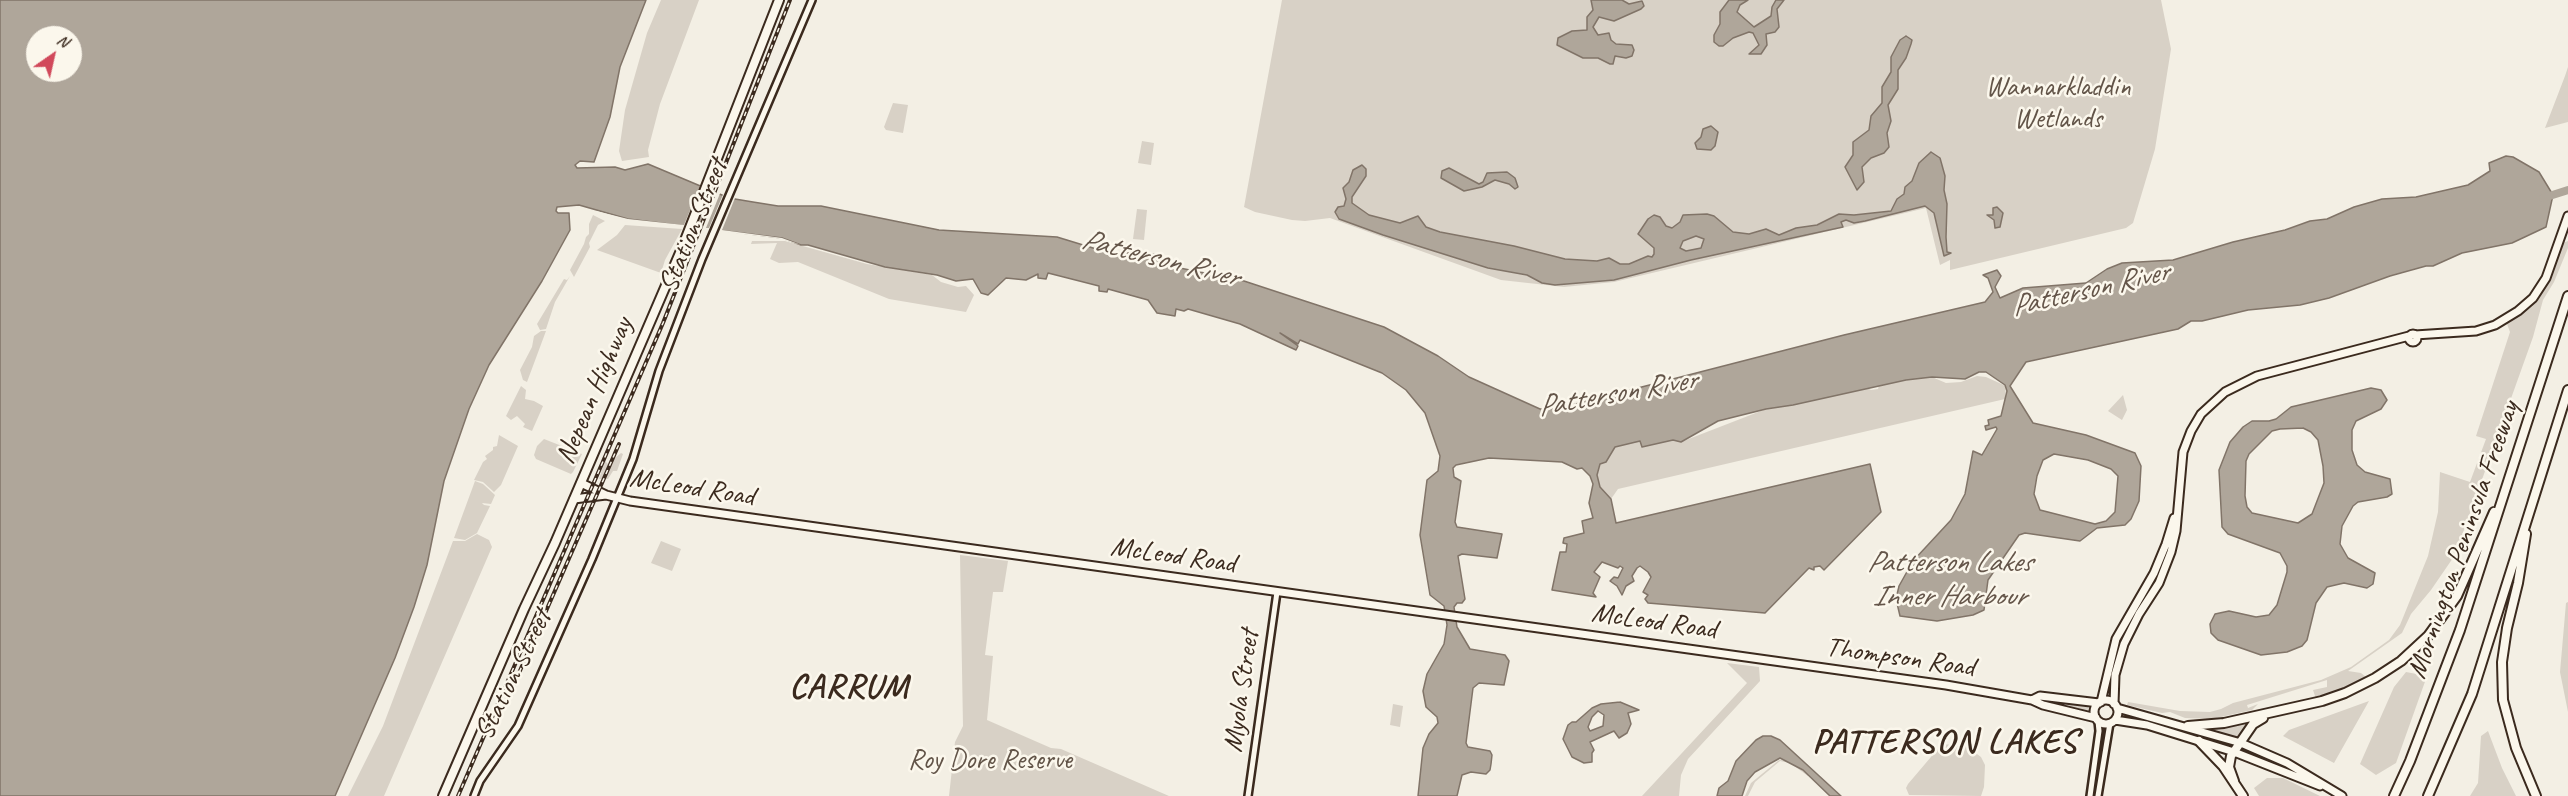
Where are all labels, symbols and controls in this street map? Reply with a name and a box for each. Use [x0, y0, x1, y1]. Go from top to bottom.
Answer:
north arrow [24, 24, 84, 84]
text: N [53, 30, 73, 52]
park label: Wannarkladdin Wetlands [1985, 71, 2131, 137]
street label: Station Street [652, 155, 736, 297]
water label: Patterson River [1078, 222, 1242, 296]
water label: Patterson River [2008, 254, 2172, 326]
street label: Nepean Highway [549, 313, 641, 469]
water label: Patterson River [1535, 362, 1699, 426]
street label: Mornington Peninsula Freeway [2401, 397, 2527, 683]
street label: McLeod Road [627, 462, 757, 514]
street label: McLeod Road [1108, 531, 1238, 581]
water label: Patterson Lakes Inner Harbour [1867, 545, 2031, 616]
street label: McLeod Road [1589, 597, 1719, 647]
street label: Station Street [468, 605, 560, 745]
street label: Myola Street [1217, 628, 1267, 754]
street label: Thompson Road [1824, 631, 1976, 685]
district label: CARRUM [791, 668, 907, 708]
district label: PATTERSON LAKES [1813, 723, 2077, 763]
park label: Roy Dore Reserve [908, 744, 1072, 778]

